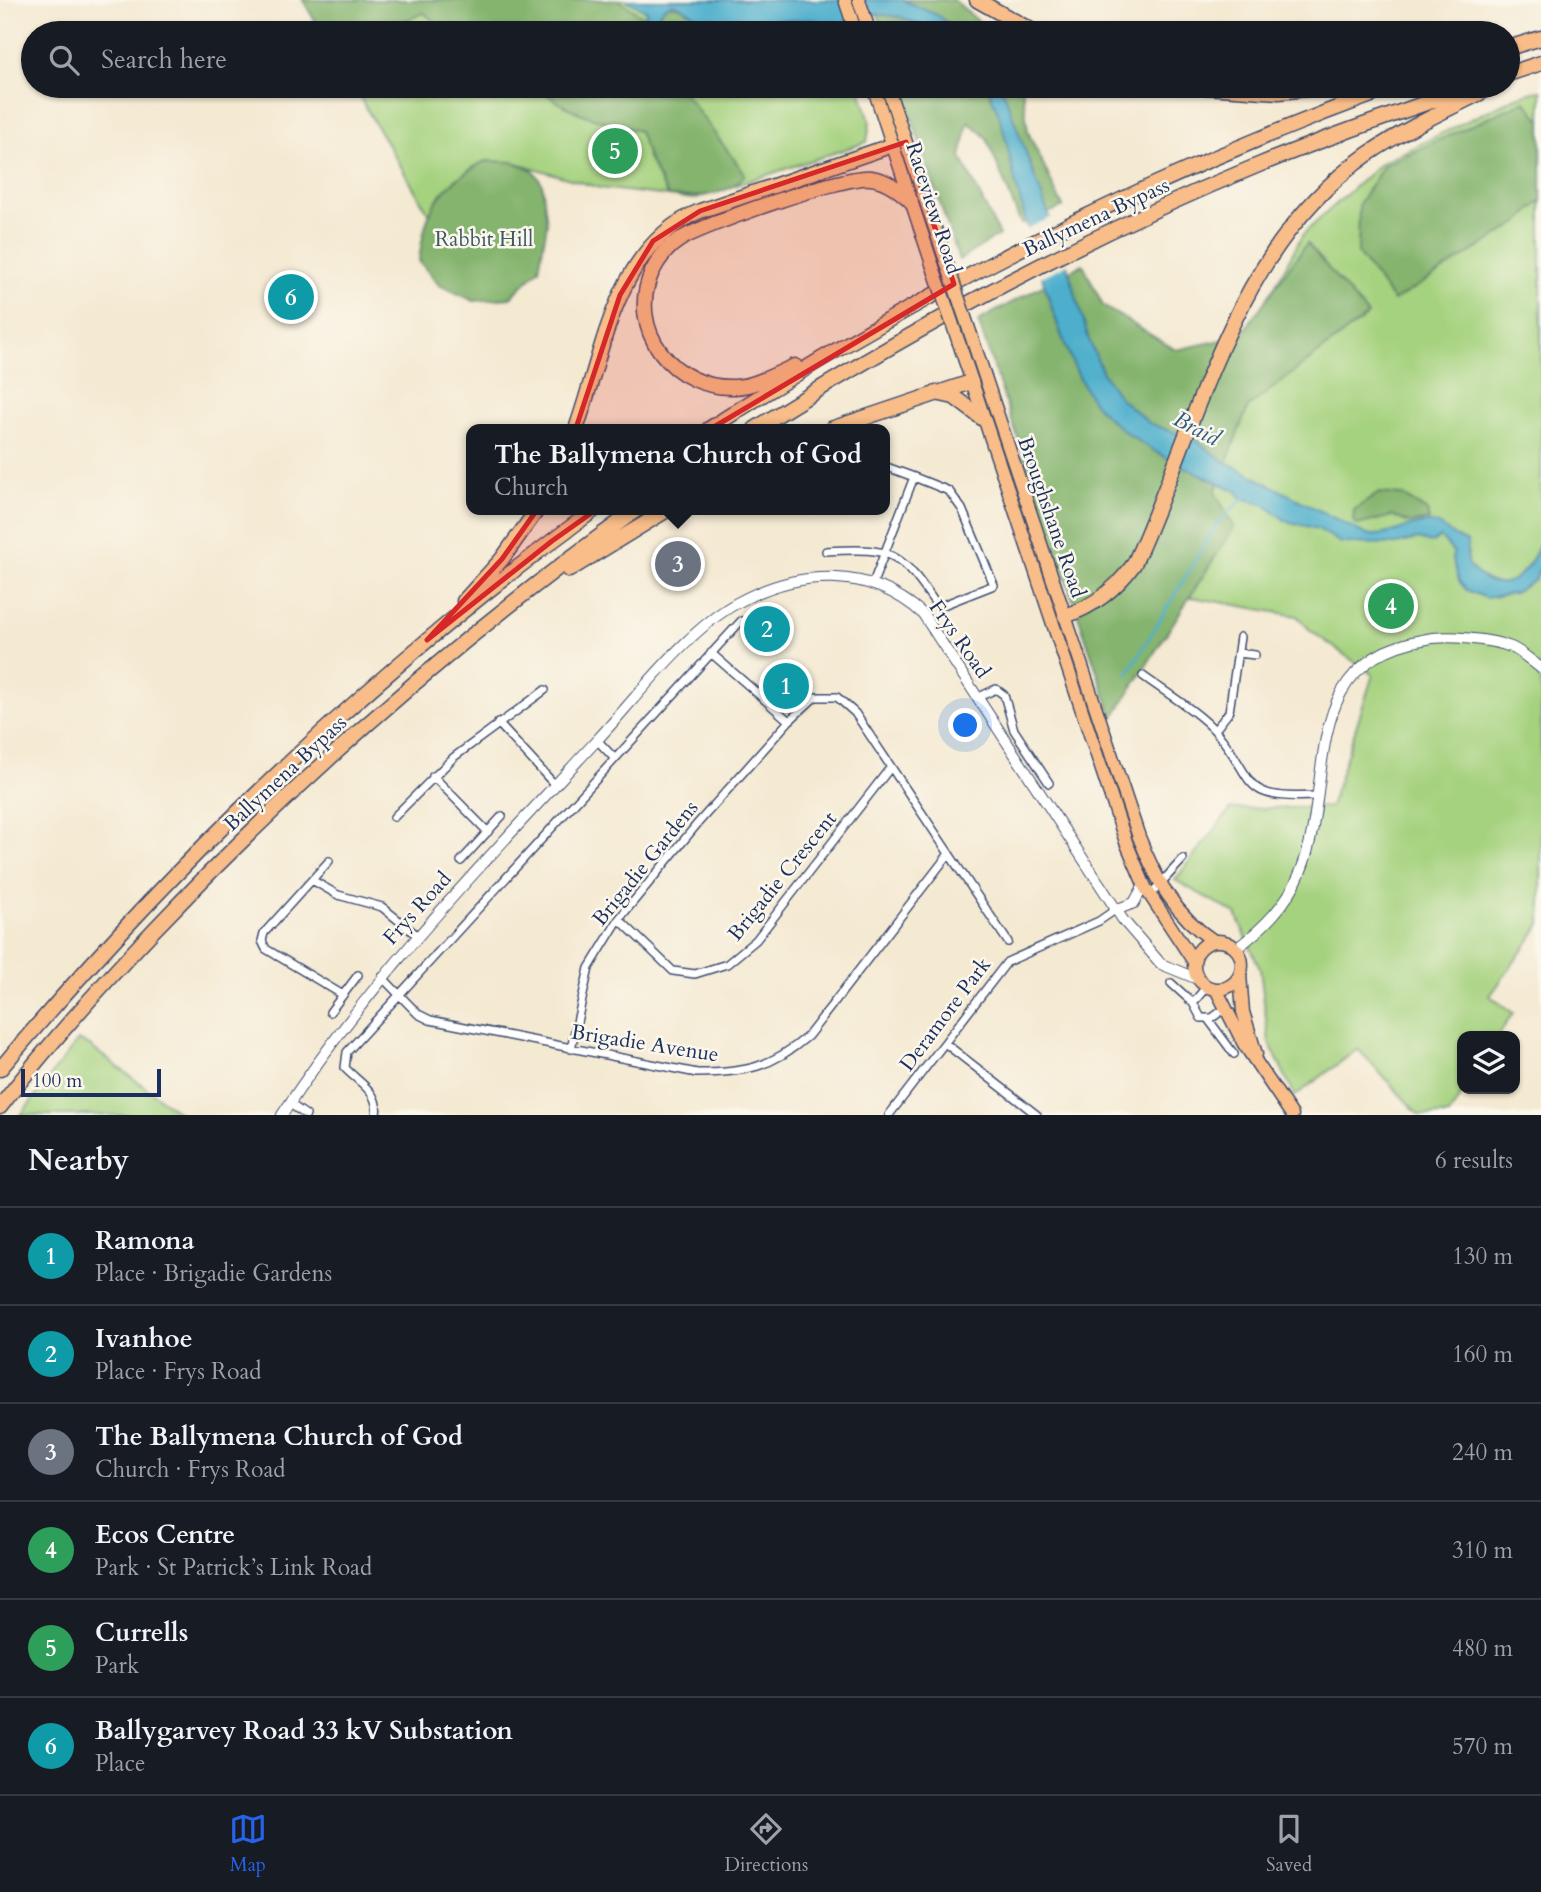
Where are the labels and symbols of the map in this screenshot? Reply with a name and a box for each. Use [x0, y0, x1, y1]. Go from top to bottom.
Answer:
pin: 5 [592, 125, 638, 177]
street label: Raceview Road [898, 138, 969, 278]
street label: Ballymena Bypass [1018, 171, 1174, 264]
park label: Rabbit Hill [435, 225, 533, 254]
pin: 6 [268, 271, 314, 323]
water label: Braid [1168, 403, 1226, 454]
street label: Broughshane Road [1010, 433, 1093, 602]
pin: 3 [655, 538, 701, 590]
pin: 4 [1368, 580, 1414, 632]
street label: Frys Road [922, 594, 997, 684]
pin: 2 [744, 603, 790, 655]
pin: 1 [763, 660, 809, 712]
your location [948, 708, 982, 742]
street label: Ballymena Bypass [217, 709, 353, 838]
street label: Brigadie Gardens [586, 794, 705, 932]
street label: Brigadie Crescent [721, 805, 844, 947]
street label: Frys Road [377, 865, 458, 951]
street label: Deramore Park [893, 951, 998, 1077]
street label: Brigadie Avenue [569, 1018, 721, 1069]
scale bar [21, 1066, 161, 1098]

